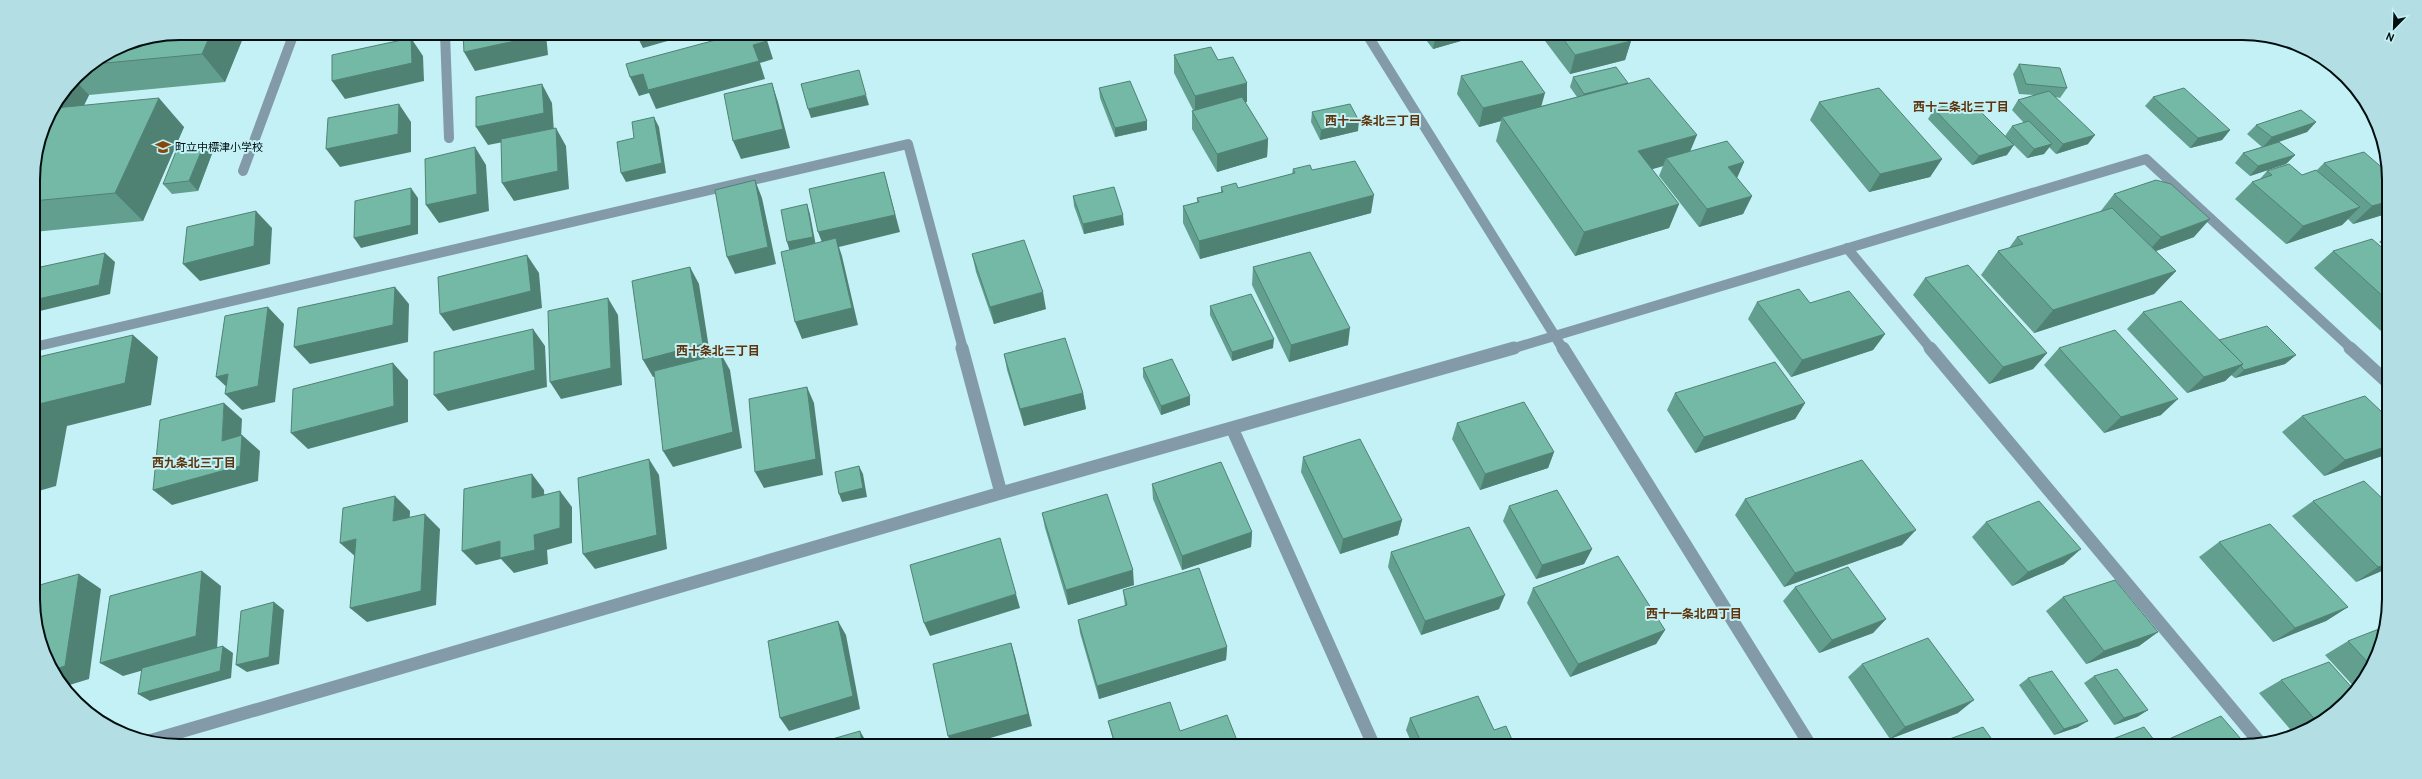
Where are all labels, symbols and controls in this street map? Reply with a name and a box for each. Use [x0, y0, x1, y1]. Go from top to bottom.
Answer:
north arrow [2374, 8, 2414, 48]
text: N [2384, 28, 2397, 44]
district label: 西十二条北三丁目 [1913, 100, 2009, 116]
district label: 西十一条北三丁目 [1325, 114, 1421, 130]
school or university icon: 町立中標津小学校 [154, 138, 172, 156]
place label: 町立中標津小学校 [175, 141, 263, 155]
district label: 西十条北三丁目 [676, 344, 760, 360]
district label: 西九条北三丁目 [152, 456, 236, 472]
district label: 西十一条北四丁目 [1646, 607, 1742, 623]

